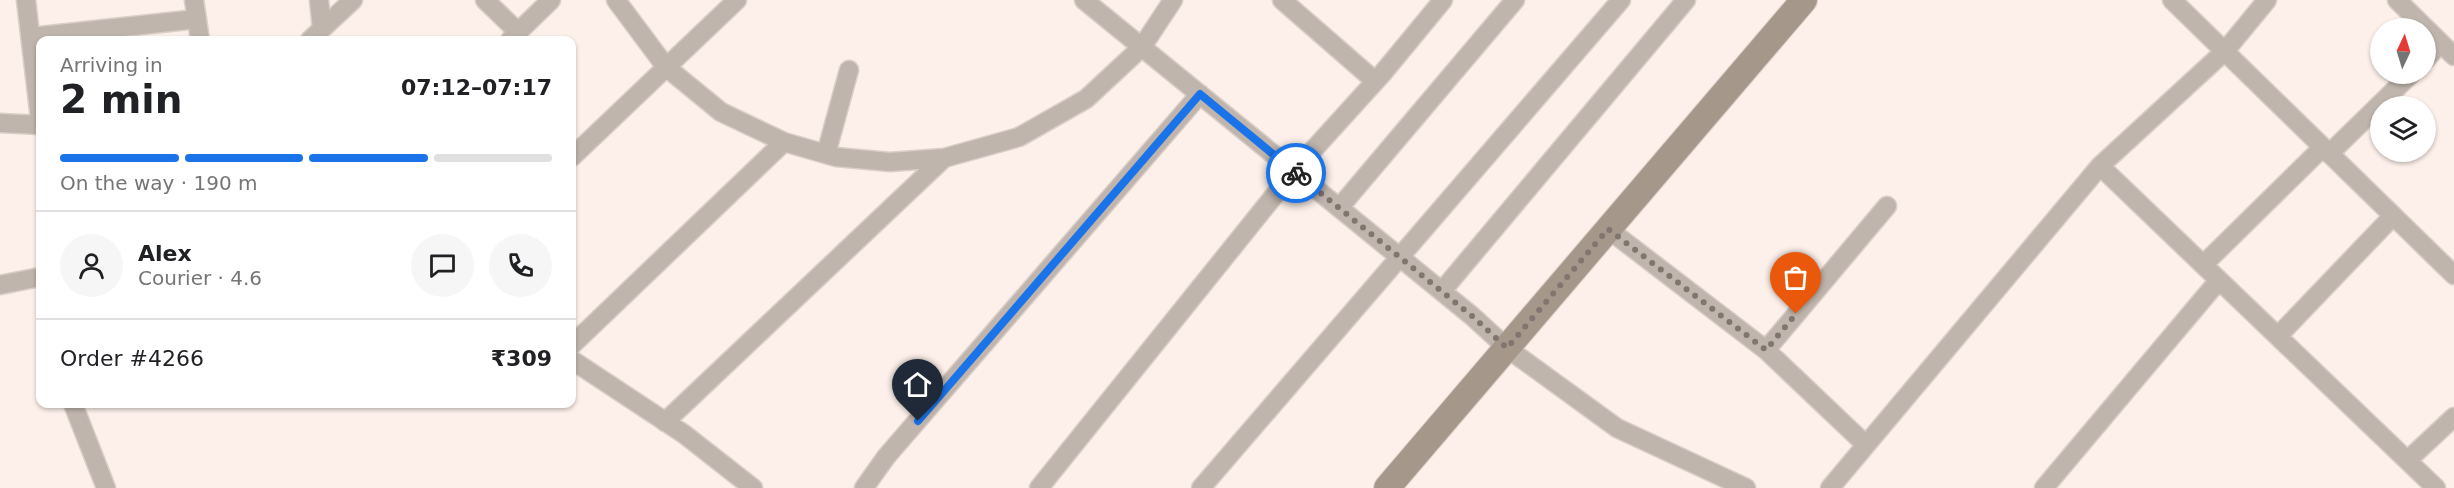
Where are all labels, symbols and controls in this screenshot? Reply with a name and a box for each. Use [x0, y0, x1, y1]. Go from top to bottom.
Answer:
north arrow [2370, 18, 2436, 84]
map controls [2370, 18, 2436, 162]
text: Arriving in [60, 53, 163, 77]
text: 07:12–07:17 [401, 75, 552, 100]
text: 2 min [60, 77, 182, 122]
button: layers [2370, 96, 2436, 162]
courier [1266, 143, 1326, 203]
icon: bike [1280, 157, 1313, 190]
text: On the way · 190 m [60, 171, 258, 195]
button: person [60, 234, 123, 297]
button: chat [411, 234, 474, 297]
button: phone [489, 234, 552, 297]
text: Alex [138, 241, 192, 266]
pin [1770, 252, 1821, 314]
icon: bag [1779, 261, 1812, 294]
text: Courier · 4.6 [138, 266, 262, 290]
text: Order #4266 [60, 346, 204, 371]
text: ₹309 [491, 346, 552, 371]
pin [892, 359, 943, 421]
icon: home [901, 368, 934, 401]

